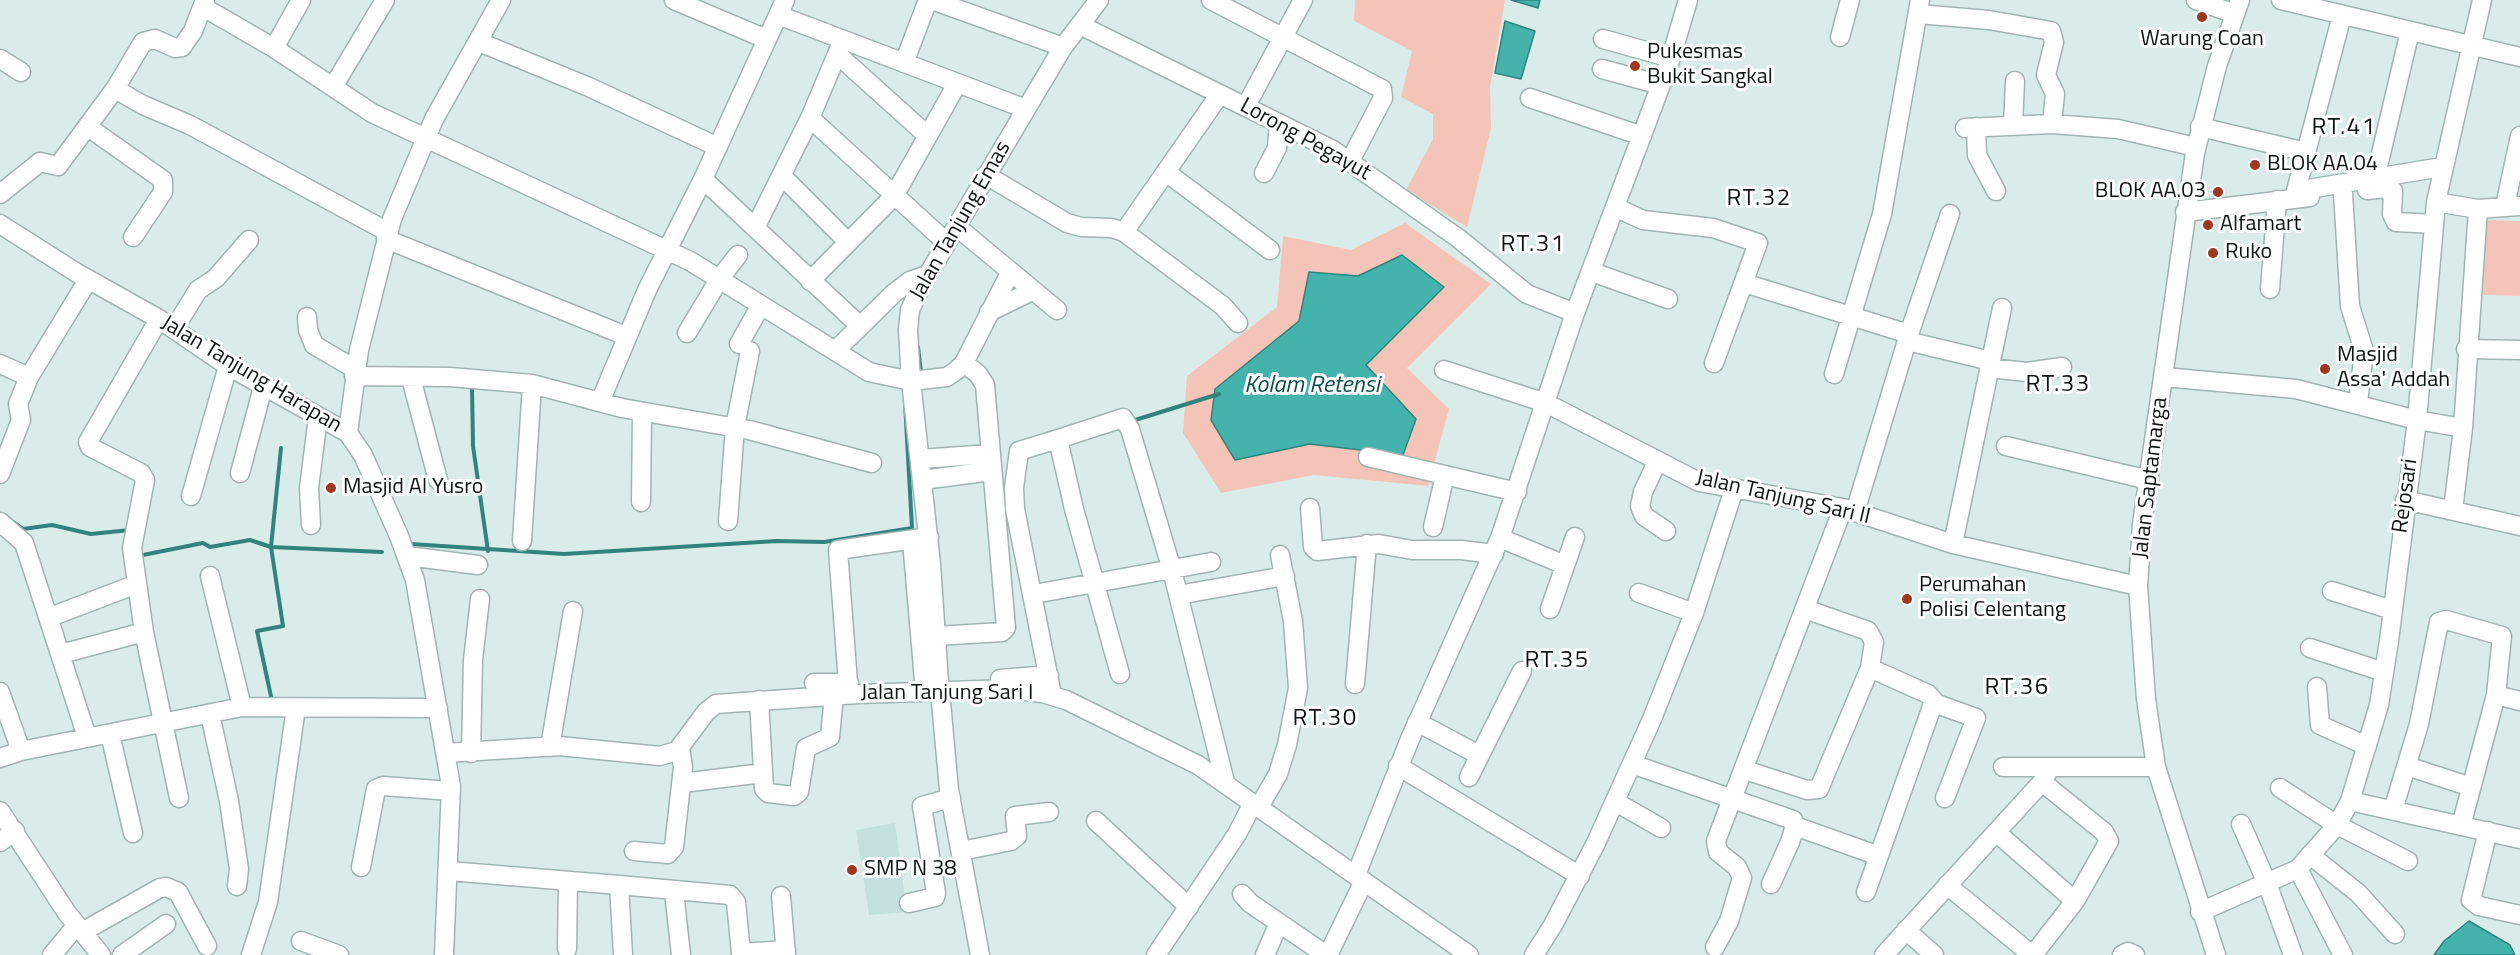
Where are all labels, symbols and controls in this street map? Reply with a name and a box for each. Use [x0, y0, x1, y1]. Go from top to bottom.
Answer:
marker: Warung Coan [2195, 10, 2209, 24]
place label: Warung Coan [2140, 27, 2264, 53]
place label: Pukesmas Bukit Sangkal [1647, 40, 1773, 92]
marker: Pukesmas Bukit Sangkal [1628, 59, 1642, 73]
street label: Lorong Pegayut [1235, 93, 1375, 187]
district label: RT.41 [2311, 114, 2377, 142]
street label: Jalan Tanjung Emas [905, 137, 1017, 305]
place label: BLOK AA.04 [2267, 152, 2378, 178]
marker: BLOK AA.04 [2248, 158, 2262, 172]
place label: BLOK AA.03 [2095, 179, 2206, 205]
district label: RT.32 [1726, 185, 1792, 213]
marker: BLOK AA.03 [2211, 185, 2225, 199]
place label: Alfamart [2220, 212, 2301, 238]
marker: Alfamart [2201, 218, 2215, 232]
district label: RT.31 [1500, 231, 1566, 259]
place label: Ruko [2225, 240, 2272, 266]
marker: Ruko [2206, 246, 2220, 260]
street label: Jalan Tanjung Harapan [156, 311, 346, 439]
place label: Masjid Assa' Addah [2337, 343, 2450, 394]
marker: Masjid Assa' Addah [2318, 362, 2332, 376]
district label: RT.33 [2025, 371, 2091, 399]
water label: Kolam Retensi [1244, 372, 1380, 400]
street label: Jalan Saptamarga [2128, 396, 2174, 560]
street label: Rejosari [2388, 457, 2424, 535]
street label: Jalan Tanjung Sari II [1693, 465, 1873, 531]
place label: Masjid Al Yusro [343, 475, 483, 501]
marker: Masjid Al Yusro [324, 481, 338, 495]
place label: Perumahan Polisi Celentang [1919, 573, 2066, 624]
marker: Perumahan Polisi Celentang [1900, 592, 1914, 606]
district label: RT.35 [1524, 647, 1590, 675]
district label: RT.36 [1984, 674, 2050, 702]
street label: Jalan Tanjung Sari I [861, 681, 1033, 707]
district label: RT.30 [1292, 705, 1358, 733]
place label: SMP N 38 [864, 857, 957, 883]
marker: SMP N 38 [845, 863, 859, 877]

